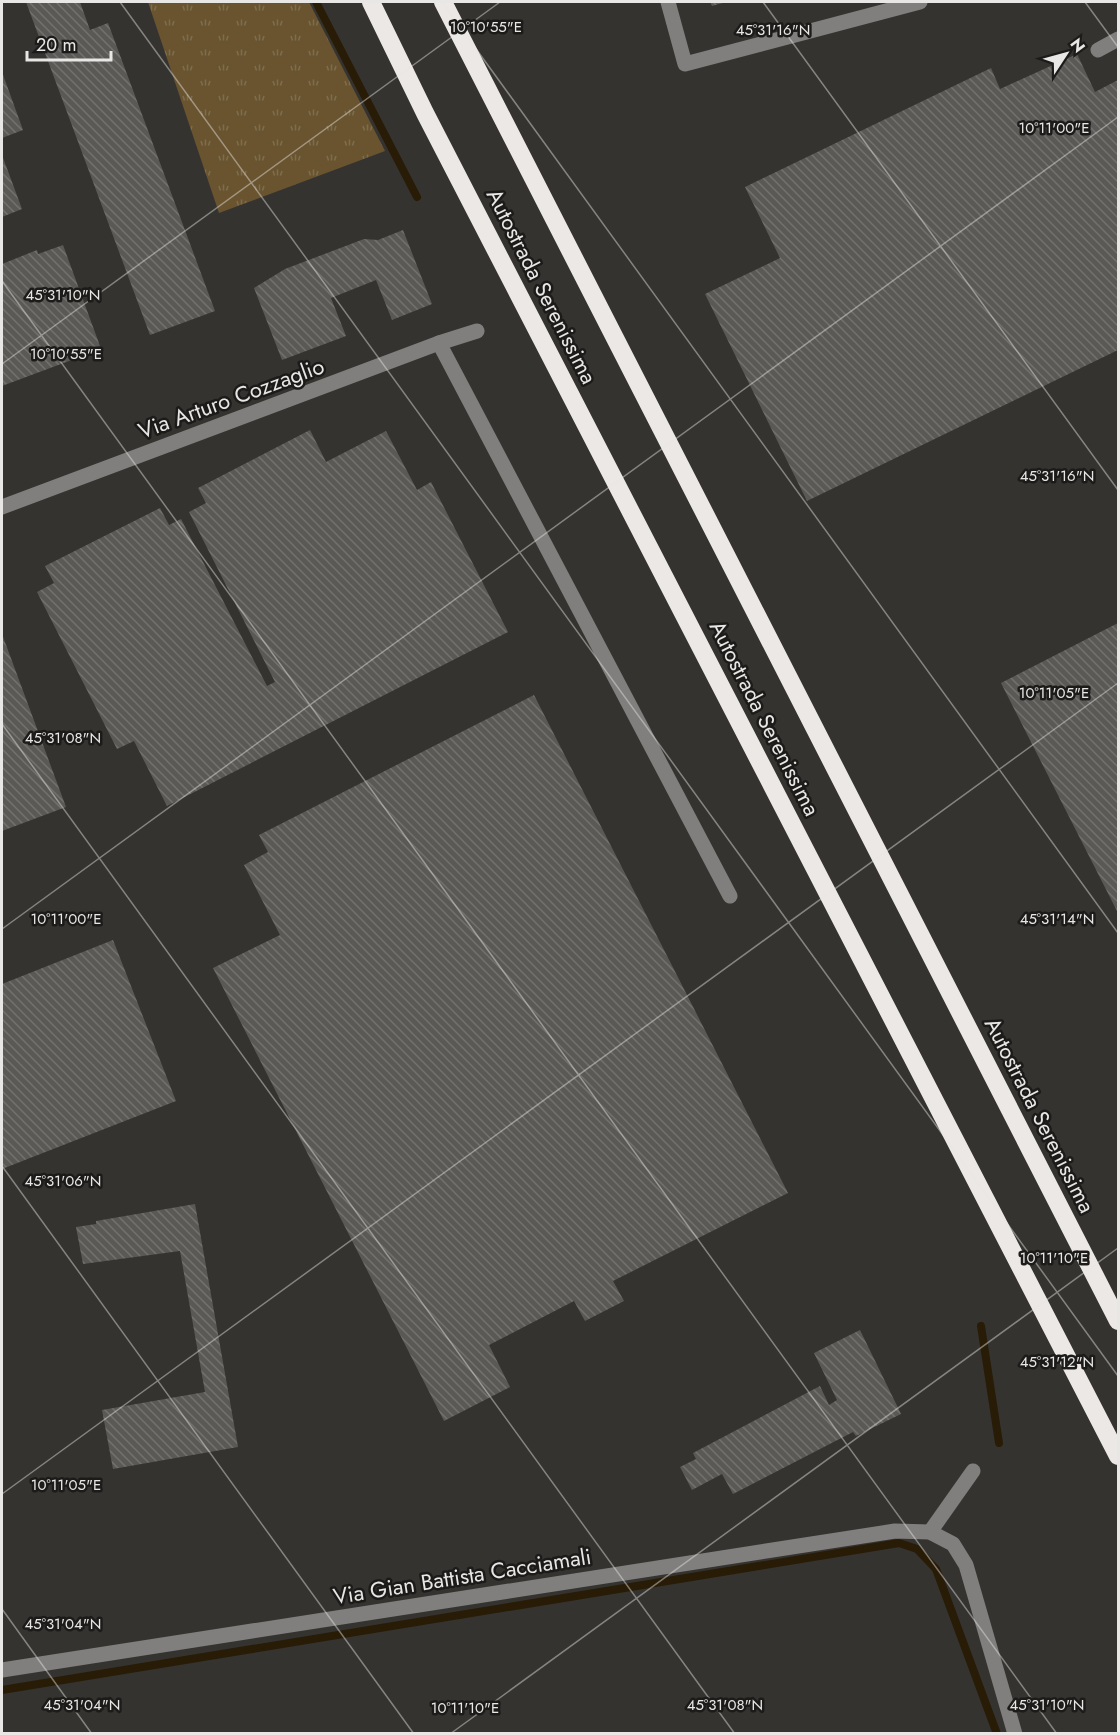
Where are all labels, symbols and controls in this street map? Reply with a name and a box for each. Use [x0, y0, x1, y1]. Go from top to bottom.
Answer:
text: 10°10'55"E [450, 16, 522, 38]
text: 45°31'16"N [736, 19, 810, 41]
scale bar [27, 24, 111, 62]
north arrow [1036, 24, 1096, 84]
text: 20 m [36, 32, 76, 58]
text: N [1065, 34, 1091, 57]
text: 10°11'00"E [1019, 117, 1089, 139]
street label: Autostrada Serenissima [479, 183, 605, 389]
text: 45°31'10"N [26, 284, 100, 306]
text: 10°10'55"E [30, 343, 102, 365]
street label: Via Arturo Cozzaglio [134, 349, 328, 447]
text: 45°31'16"N [1020, 465, 1094, 487]
street label: Autostrada Serenissima [702, 615, 828, 821]
text: 10°11'05"E [1019, 682, 1089, 704]
text: 45°31'08"N [25, 727, 101, 749]
text: 10°11'00"E [31, 908, 101, 930]
text: 45°31'14"N [1020, 908, 1094, 930]
street label: Autostrada Serenissima [977, 1012, 1103, 1218]
text: 45°31'06"N [25, 1170, 101, 1192]
text: 10°11'10"E [1020, 1247, 1088, 1269]
text: 45°31'12"N [1020, 1351, 1094, 1373]
text: 10°11'05"E [31, 1474, 101, 1496]
street label: Via Gian Battista Cacciamali [331, 1540, 593, 1612]
text: 45°31'04"N [25, 1613, 101, 1635]
text: 45°31'04"N [44, 1694, 120, 1716]
text: 45°31'08"N [687, 1694, 763, 1716]
text: 45°31'10"N [1010, 1694, 1084, 1716]
text: 10°11'10"E [431, 1697, 499, 1719]

